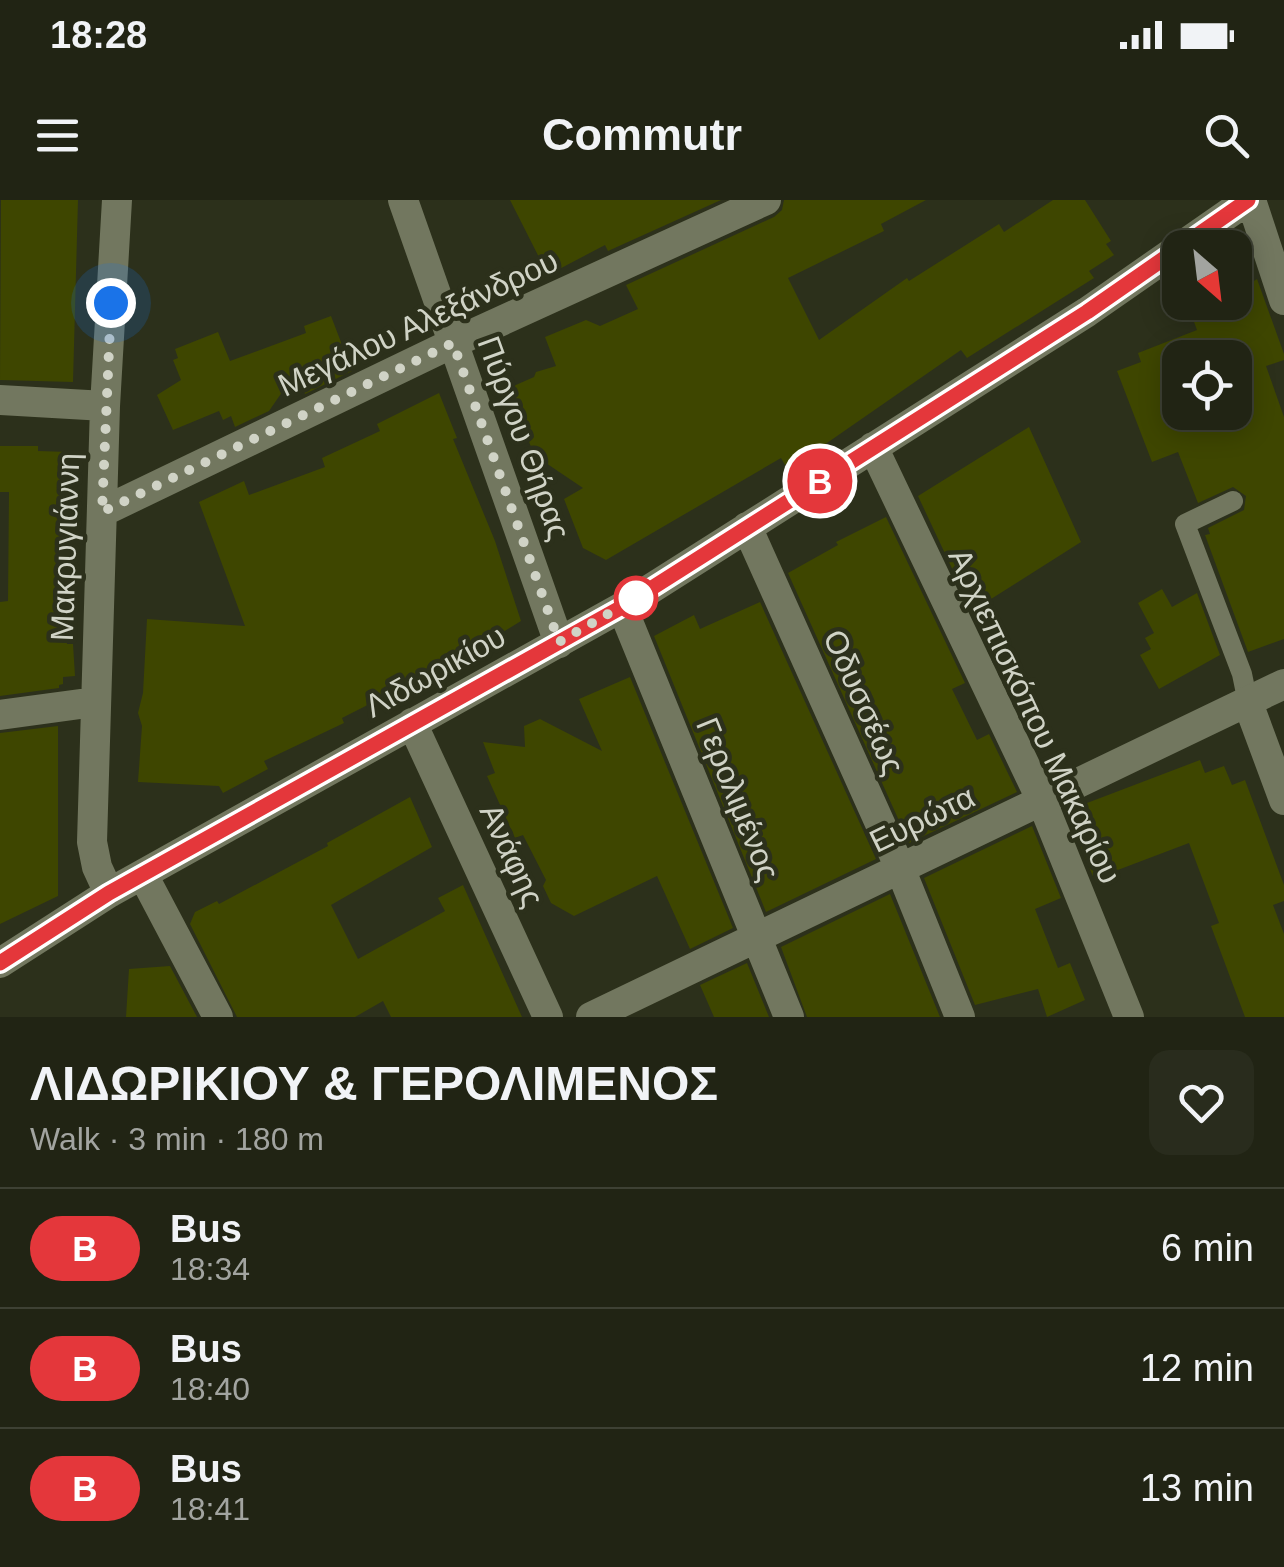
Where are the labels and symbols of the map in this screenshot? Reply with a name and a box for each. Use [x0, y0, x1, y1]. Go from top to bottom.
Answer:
north arrow [1162, 230, 1252, 320]
street label: Μεγάλου Αλεξάνδρου [273, 242, 563, 404]
your location [86, 278, 136, 328]
street label: Πύργου Θήρας [471, 331, 577, 545]
line badge: Β [788, 448, 852, 514]
street label: Μακρυγιάννη [44, 452, 86, 642]
street label: Αρχιεπισκόπου Μακαρίου [941, 543, 1129, 889]
unlabelled marker [615, 577, 657, 619]
street label: Λιδωρικίου [358, 618, 512, 724]
street label: Οδυσσέως [816, 624, 912, 780]
street label: Γερολιμένος [689, 712, 787, 886]
street label: Ευρώτα [864, 778, 980, 860]
street label: Ανάφης [473, 798, 551, 912]

